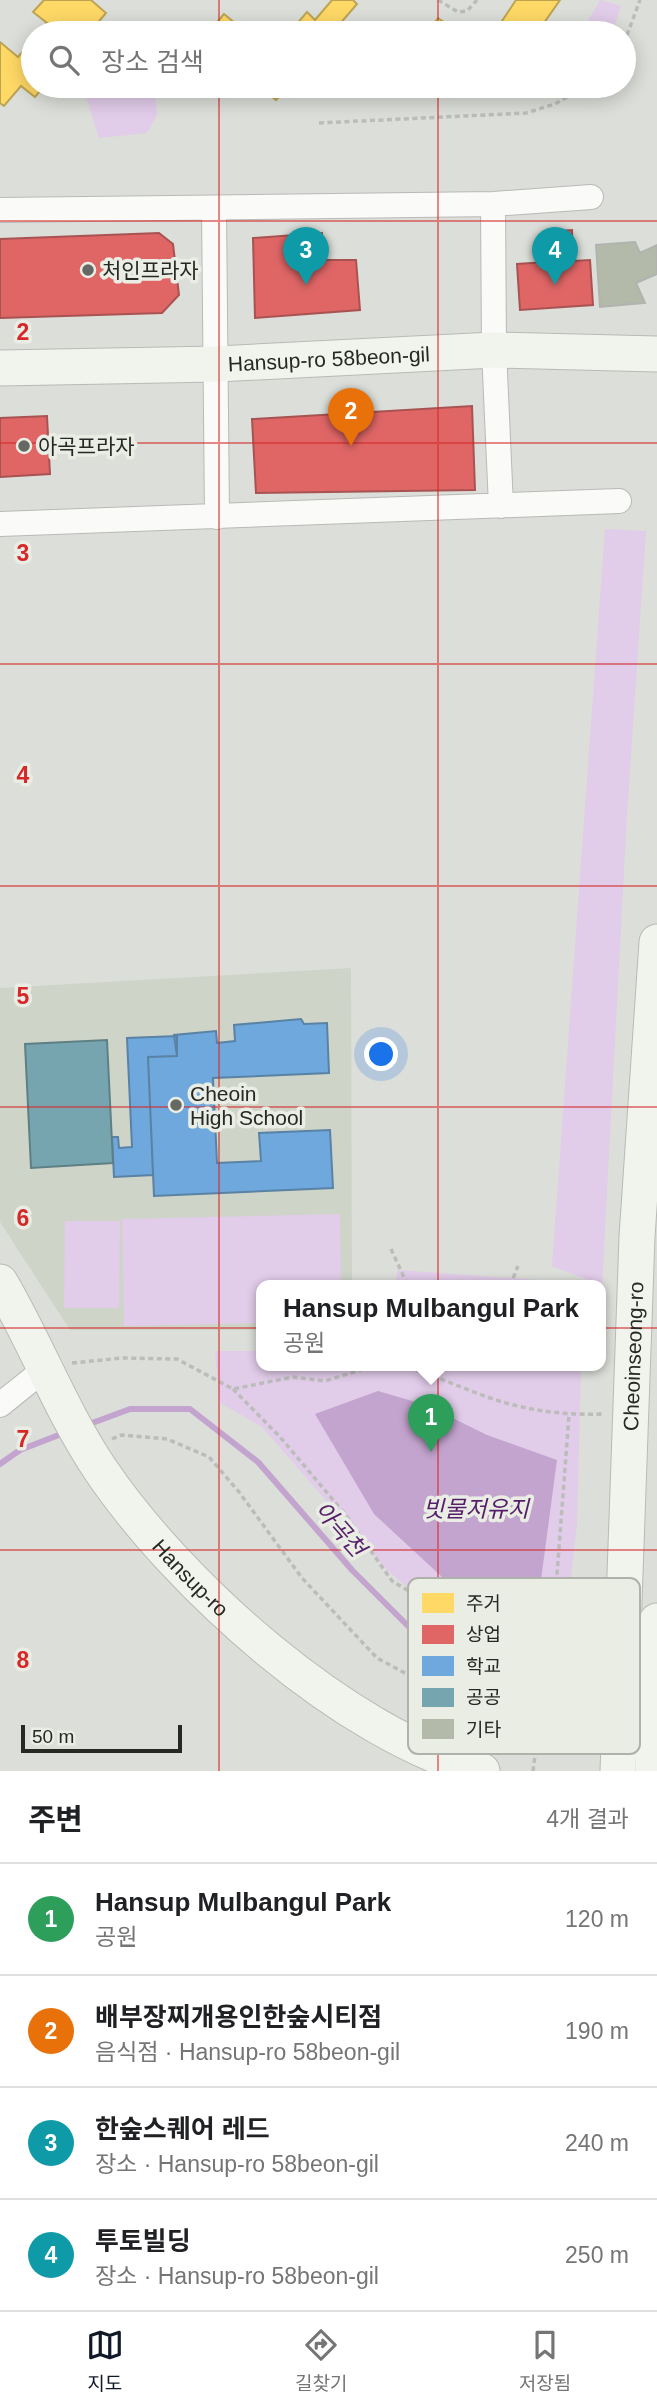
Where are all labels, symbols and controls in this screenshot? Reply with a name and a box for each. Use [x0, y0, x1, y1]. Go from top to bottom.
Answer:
search box [21, 21, 636, 98]
icon: search [45, 41, 83, 79]
text: 장소 검색 [101, 47, 204, 77]
pin: 3 [283, 227, 329, 285]
pin: 4 [532, 227, 578, 285]
place label: 처인프라자 [102, 259, 199, 282]
marker: 처인프라자 [80, 262, 96, 278]
text: 2 [17, 319, 29, 345]
street label: Hansup-ro 58beon-gil [227, 342, 430, 375]
pin: 2 [328, 388, 374, 446]
place label: 아곡프라자 [38, 435, 135, 458]
marker: 아곡프라자 [16, 438, 32, 454]
text: 3 [17, 540, 29, 566]
text: 4 [17, 762, 30, 788]
text: 5 [17, 983, 30, 1009]
your location [364, 1037, 398, 1071]
place label: Cheoin High School [190, 1082, 303, 1129]
marker: Cheoin High School [168, 1097, 184, 1113]
text: 6 [17, 1205, 29, 1231]
popup [256, 1280, 606, 1371]
street label: Cheoinseong-ro [619, 1281, 647, 1431]
text: Hansup Mulbangul Park [283, 1293, 579, 1323]
text: 공원 [283, 1330, 325, 1356]
pin: 1 [408, 1394, 454, 1452]
text: 7 [17, 1426, 29, 1452]
water label: 빗물저유지 [423, 1496, 531, 1522]
water label: 아곡천 [309, 1497, 372, 1564]
street label: Hansup-ro [148, 1534, 233, 1621]
legend [408, 1578, 640, 1754]
text: 주거 [466, 1593, 501, 1614]
text: 상업 [466, 1624, 501, 1645]
text: 8 [17, 1647, 30, 1673]
text: 학교 [466, 1656, 501, 1677]
text: 공공 [466, 1687, 501, 1708]
text: 기타 [466, 1719, 501, 1740]
scale bar [21, 1722, 182, 1754]
text: 50 m [32, 1726, 74, 1747]
text: 주변 [28, 1803, 83, 1836]
text: 4개 결과 [546, 1806, 629, 1832]
text: Hansup Mulbangul Park [95, 1887, 391, 1917]
text: 1 [45, 1906, 57, 1932]
text: 120 m [565, 1906, 629, 1932]
text: 공원 [95, 1924, 137, 1950]
text: 배부장찌개용인한숲시티점 [95, 2002, 382, 2032]
text: 2 [45, 2018, 57, 2044]
text: 190 m [565, 2018, 629, 2044]
text: 음식점 · Hansup-ro 58beon-gil [95, 2039, 400, 2065]
text: 한숲스퀘어 레드 [95, 2114, 270, 2144]
text: 3 [45, 2130, 57, 2156]
text: 240 m [565, 2130, 629, 2156]
text: 장소 · Hansup-ro 58beon-gil [95, 2151, 379, 2177]
text: 투토빌딩 [95, 2226, 191, 2256]
text: 4 [45, 2242, 57, 2268]
text: 250 m [565, 2242, 629, 2268]
text: 장소 · Hansup-ro 58beon-gil [95, 2263, 379, 2289]
tab: 지도 [86, 2326, 124, 2395]
tab: 길찾기 [295, 2326, 347, 2395]
tab: 저장됨 [519, 2326, 571, 2395]

